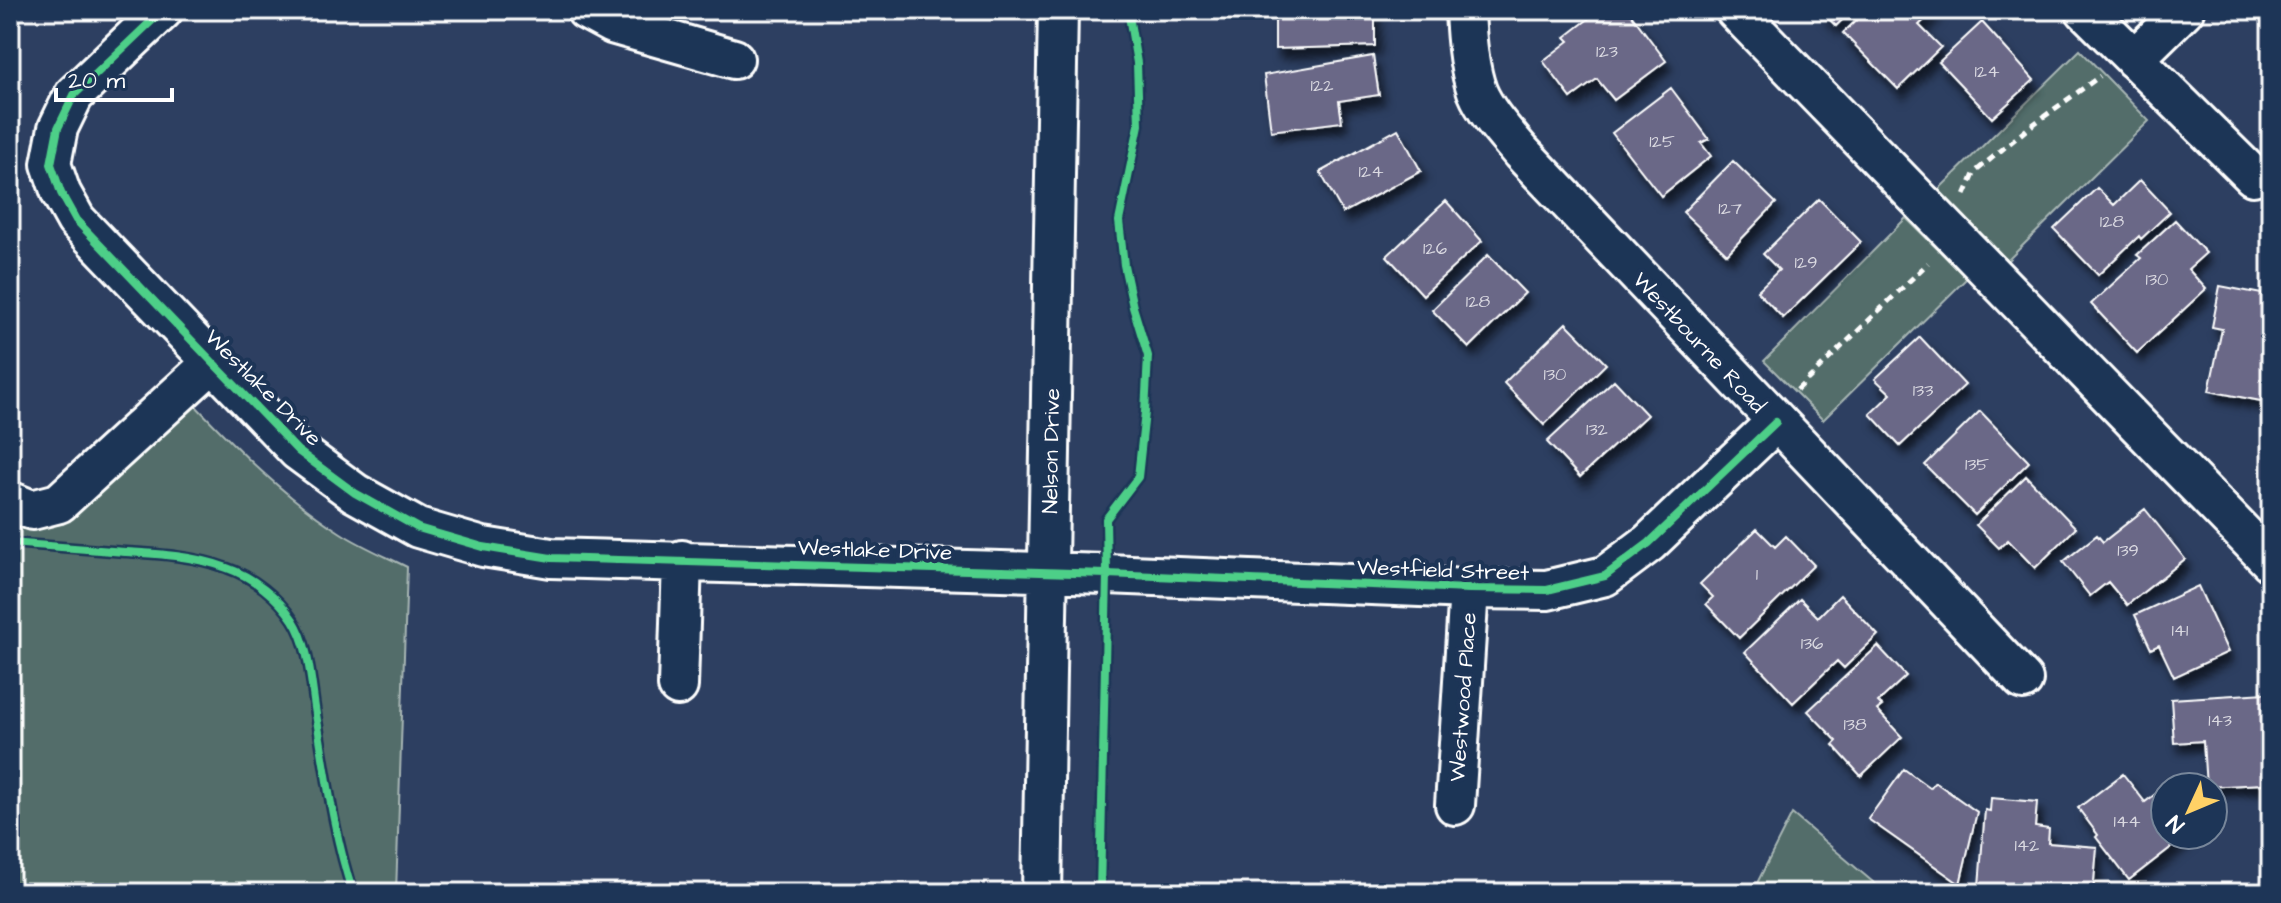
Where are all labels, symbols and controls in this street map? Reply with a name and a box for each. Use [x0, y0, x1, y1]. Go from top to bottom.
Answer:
house number: 123 [1596, 39, 1618, 64]
scale bar [56, 52, 172, 102]
house number: 124 [1975, 59, 1999, 84]
text: 20 m [68, 64, 125, 98]
house number: 122 [1311, 73, 1334, 98]
house number: 125 [1649, 129, 1675, 154]
house number: 124 [1359, 159, 1383, 184]
house number: 127 [1718, 196, 1742, 221]
house number: 128 [2100, 209, 2124, 234]
house number: 126 [1423, 236, 1447, 261]
house number: 129 [1795, 250, 1817, 275]
street label: Westbourne Road [1625, 266, 1773, 420]
house number: 130 [2146, 267, 2168, 292]
house number: 128 [1466, 289, 1490, 314]
street label: Westlake Drive [197, 322, 329, 454]
house number: 130 [1544, 362, 1566, 387]
house number: 133 [1913, 378, 1933, 403]
street label: Nelson Drive [1035, 388, 1068, 514]
house number: 132 [1586, 417, 1609, 442]
house number: 135 [1965, 452, 1989, 477]
street label: Westlake Drive [797, 532, 953, 569]
house number: 139 [2117, 538, 2139, 563]
street label: Westfield Street [1356, 552, 1530, 589]
house number: 1 [1756, 562, 1758, 587]
street label: Westwood Place [1442, 611, 1485, 783]
house number: 141 [2172, 618, 2188, 643]
house number: 136 [1801, 631, 1823, 656]
house number: 143 [2208, 708, 2232, 733]
house number: 138 [1843, 712, 1867, 737]
north arrow [2149, 771, 2229, 851]
text: N [2160, 808, 2192, 840]
house number: 144 [2114, 809, 2140, 834]
house number: 142 [2015, 833, 2040, 858]

